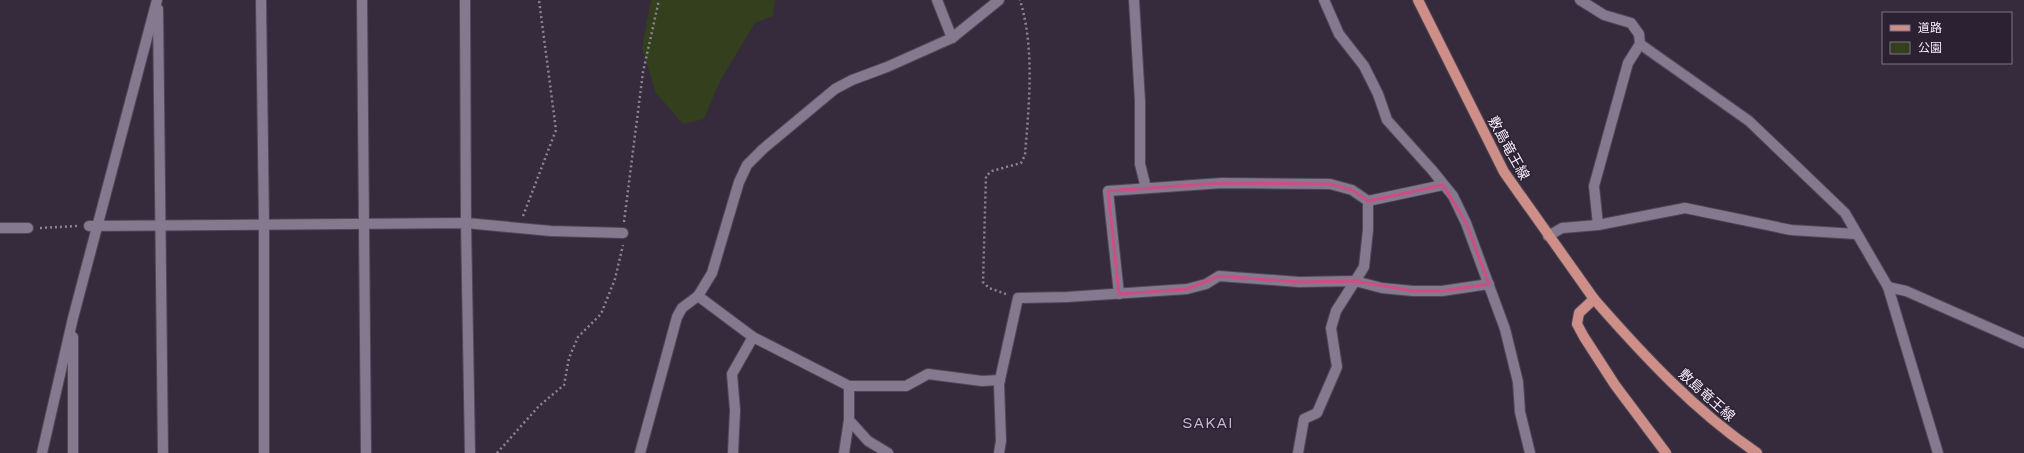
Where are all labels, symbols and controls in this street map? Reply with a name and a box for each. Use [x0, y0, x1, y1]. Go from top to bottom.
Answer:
legend [1882, 12, 2012, 64]
text: 道路 [1918, 21, 1942, 35]
text: 公園 [1918, 41, 1942, 55]
street label: 敷島竜王線 [1485, 114, 1533, 182]
street label: 敷島竜王線 [1676, 366, 1738, 424]
district label: SAKAI [1182, 413, 1234, 432]

